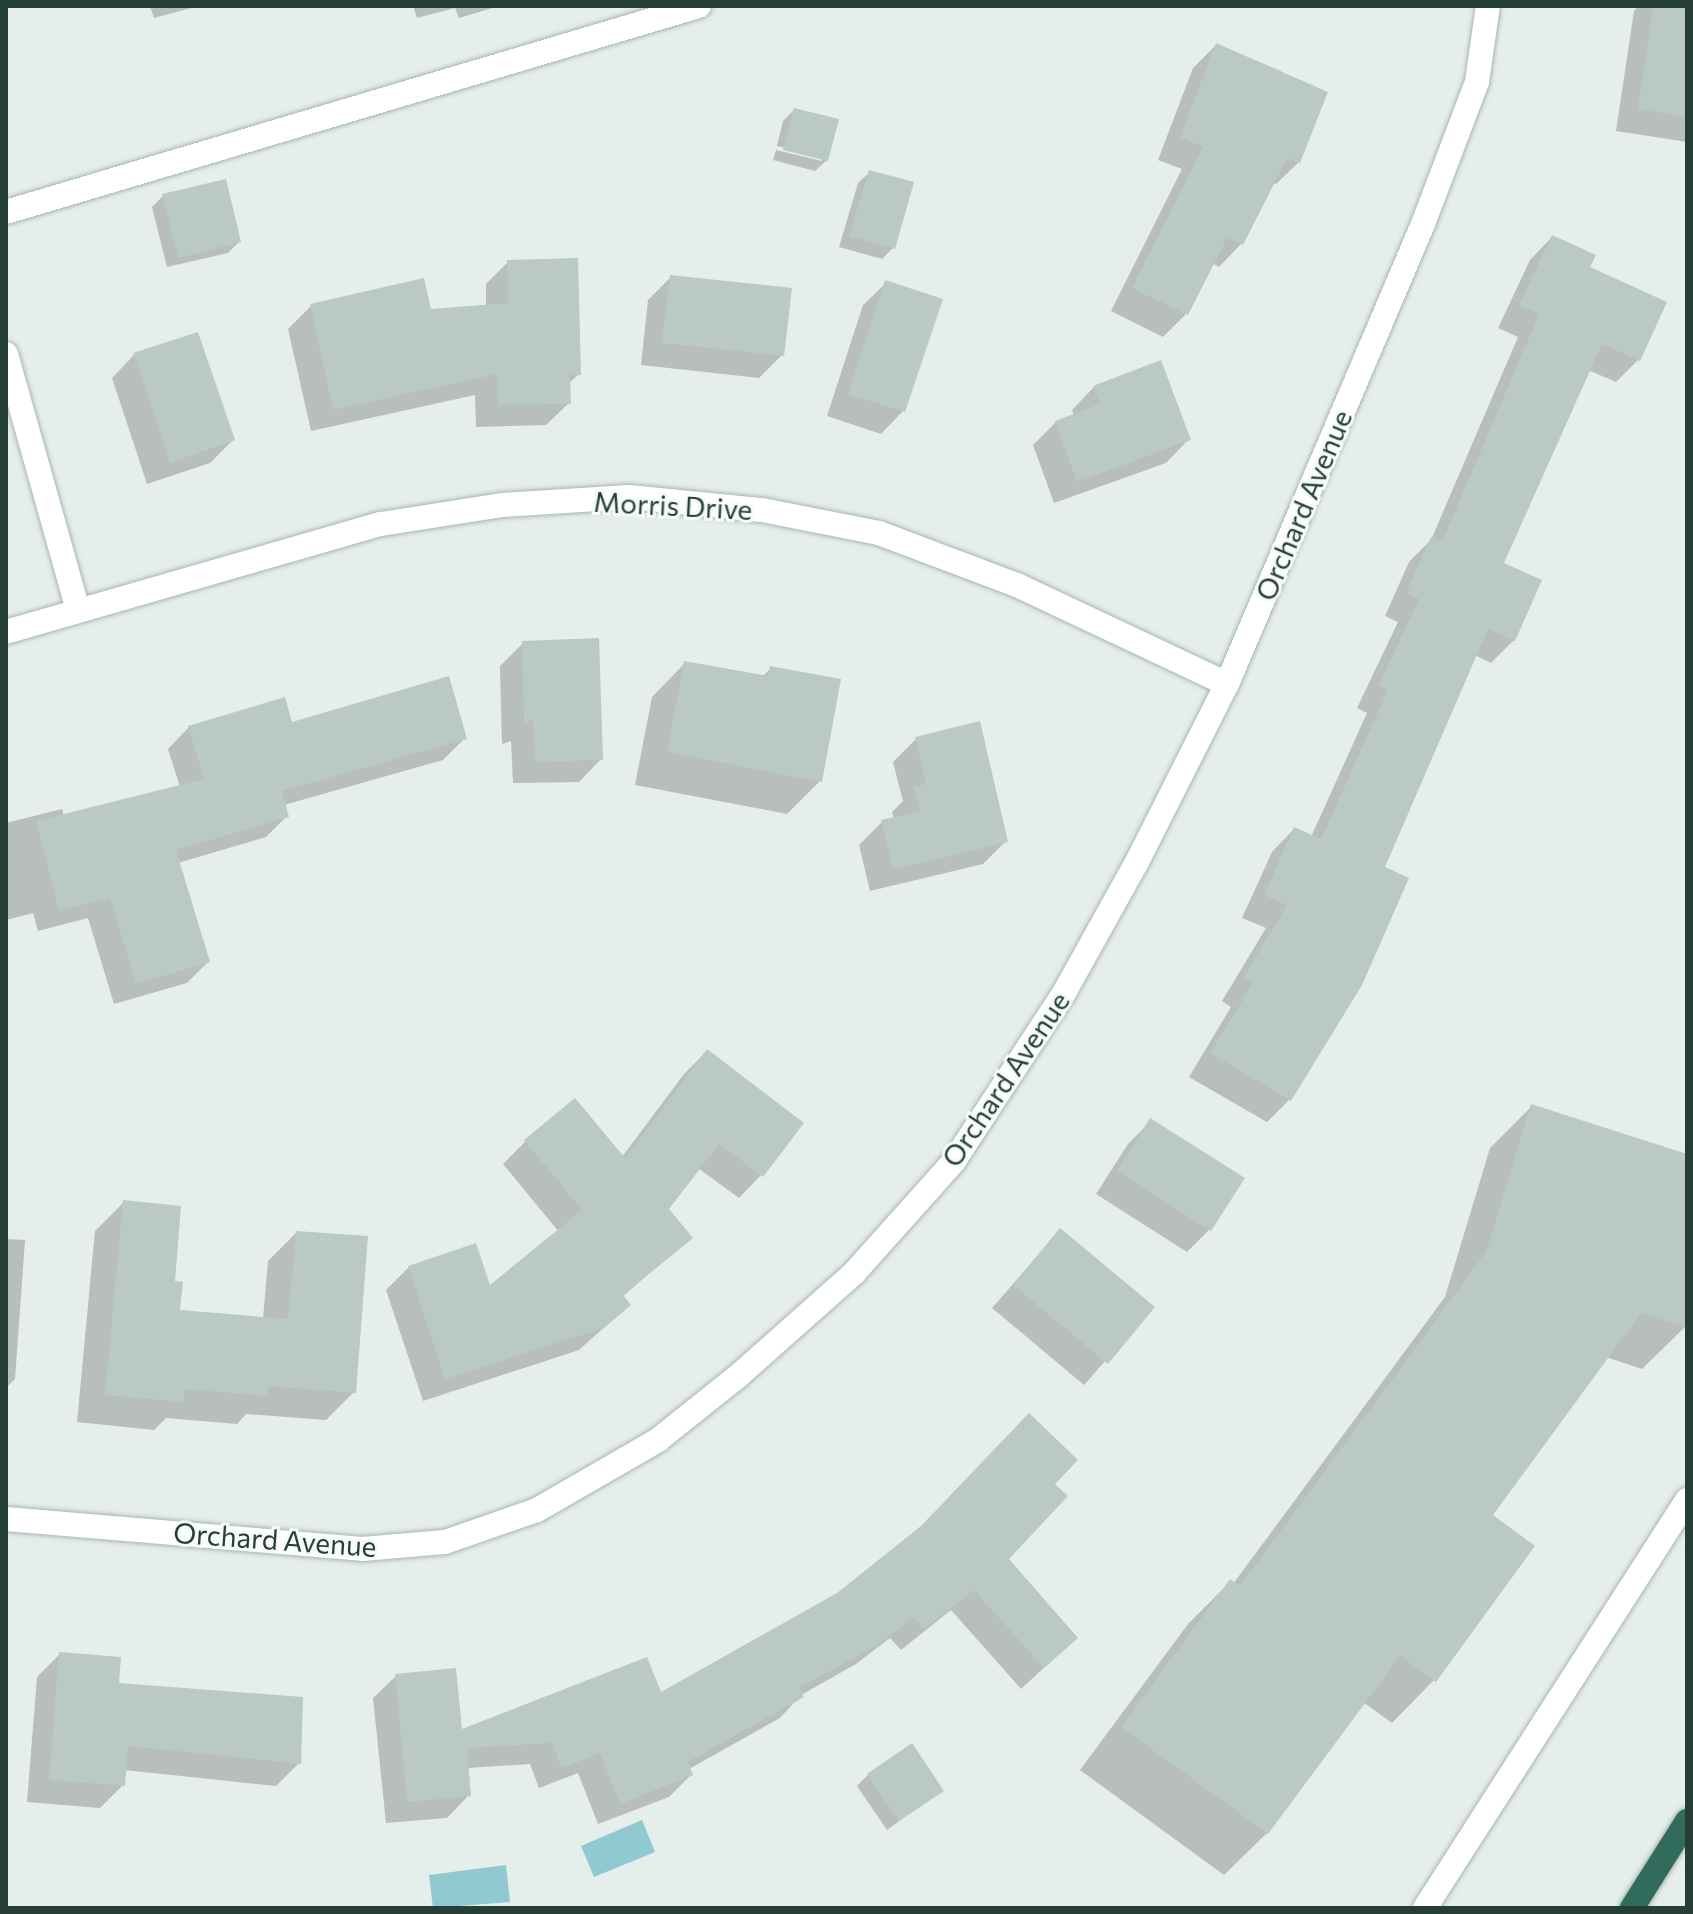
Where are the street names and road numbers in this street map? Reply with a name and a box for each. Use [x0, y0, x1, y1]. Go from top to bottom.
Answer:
street label: Orchard Avenue [1248, 405, 1358, 605]
street label: Morris Drive [593, 484, 753, 526]
street label: Orchard Avenue [934, 985, 1076, 1173]
street label: Orchard Avenue [172, 1515, 378, 1563]

